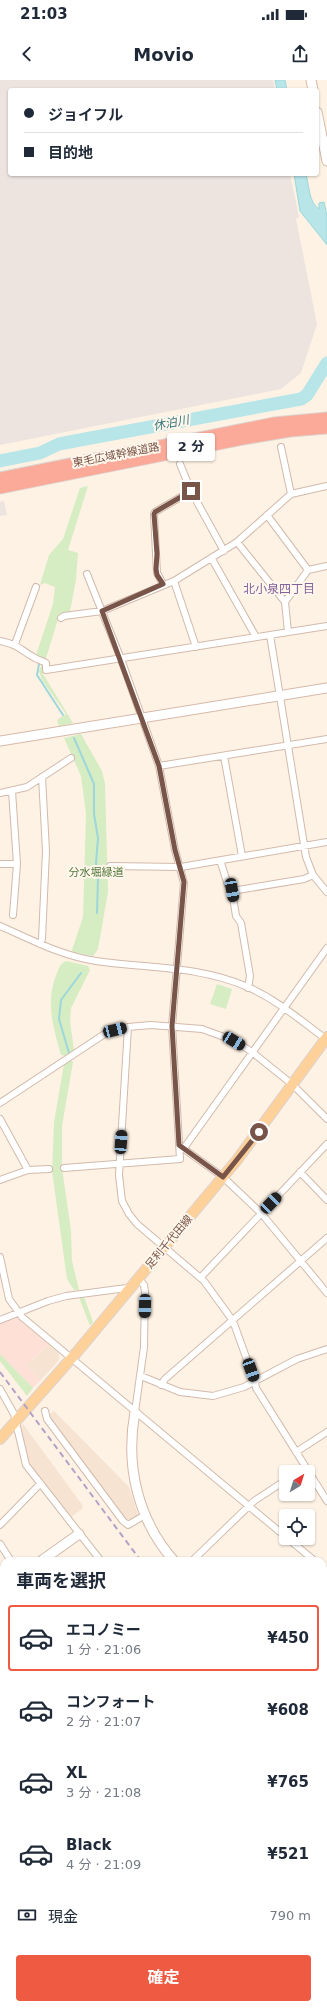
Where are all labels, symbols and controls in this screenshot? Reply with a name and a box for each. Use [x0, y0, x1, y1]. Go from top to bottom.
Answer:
text: 21:03 [20, 5, 68, 23]
icon: back [16, 43, 38, 65]
icon: share [289, 43, 311, 65]
text: Movio [133, 44, 194, 65]
text: ジョイフル [48, 106, 123, 124]
text: 目的地 [48, 144, 93, 162]
water label: 休泊川 [152, 412, 192, 433]
callout: 2 分 [167, 433, 215, 461]
text: 2 分 [178, 439, 204, 454]
street label: 東毛広域幹線道路 [72, 440, 160, 470]
route end [182, 482, 200, 500]
district label: 北小泉四丁目 [243, 582, 315, 596]
park label: 分水堀緑道 [69, 866, 124, 879]
car [224, 877, 240, 903]
car [102, 1021, 128, 1039]
car [221, 1030, 247, 1052]
route start [250, 1123, 268, 1141]
car [114, 1130, 128, 1154]
car [258, 1190, 284, 1216]
street label: 足利千代田線 [143, 1213, 195, 1271]
car [139, 1294, 151, 1318]
car [241, 1357, 261, 1383]
north arrow [279, 1465, 315, 1501]
map controls [279, 1465, 315, 1545]
button: locate [279, 1509, 315, 1545]
text: 車両を選択 [16, 1570, 106, 1591]
icon: car [18, 1620, 54, 1656]
text: エコノミー [66, 1621, 141, 1639]
text: ¥450 [267, 1629, 309, 1647]
text: 1 分 · 21:06 [66, 1642, 141, 1657]
icon: car [18, 1692, 54, 1728]
text: コンフォート [66, 1693, 156, 1711]
text: ¥608 [267, 1701, 309, 1719]
text: 2 分 · 21:07 [66, 1714, 141, 1729]
icon: car [18, 1764, 54, 1800]
text: XL [66, 1764, 87, 1782]
text: ¥765 [267, 1773, 309, 1791]
text: 3 分 · 21:08 [66, 1785, 141, 1800]
icon: car [18, 1836, 54, 1872]
text: Black [66, 1836, 112, 1854]
text: ¥521 [267, 1845, 309, 1863]
text: 4 分 · 21:09 [66, 1857, 141, 1872]
icon: cash [16, 1904, 38, 1926]
text: 現金 [48, 1908, 78, 1926]
text: 790 m [269, 1908, 311, 1923]
button: 確定 [16, 1955, 311, 2001]

